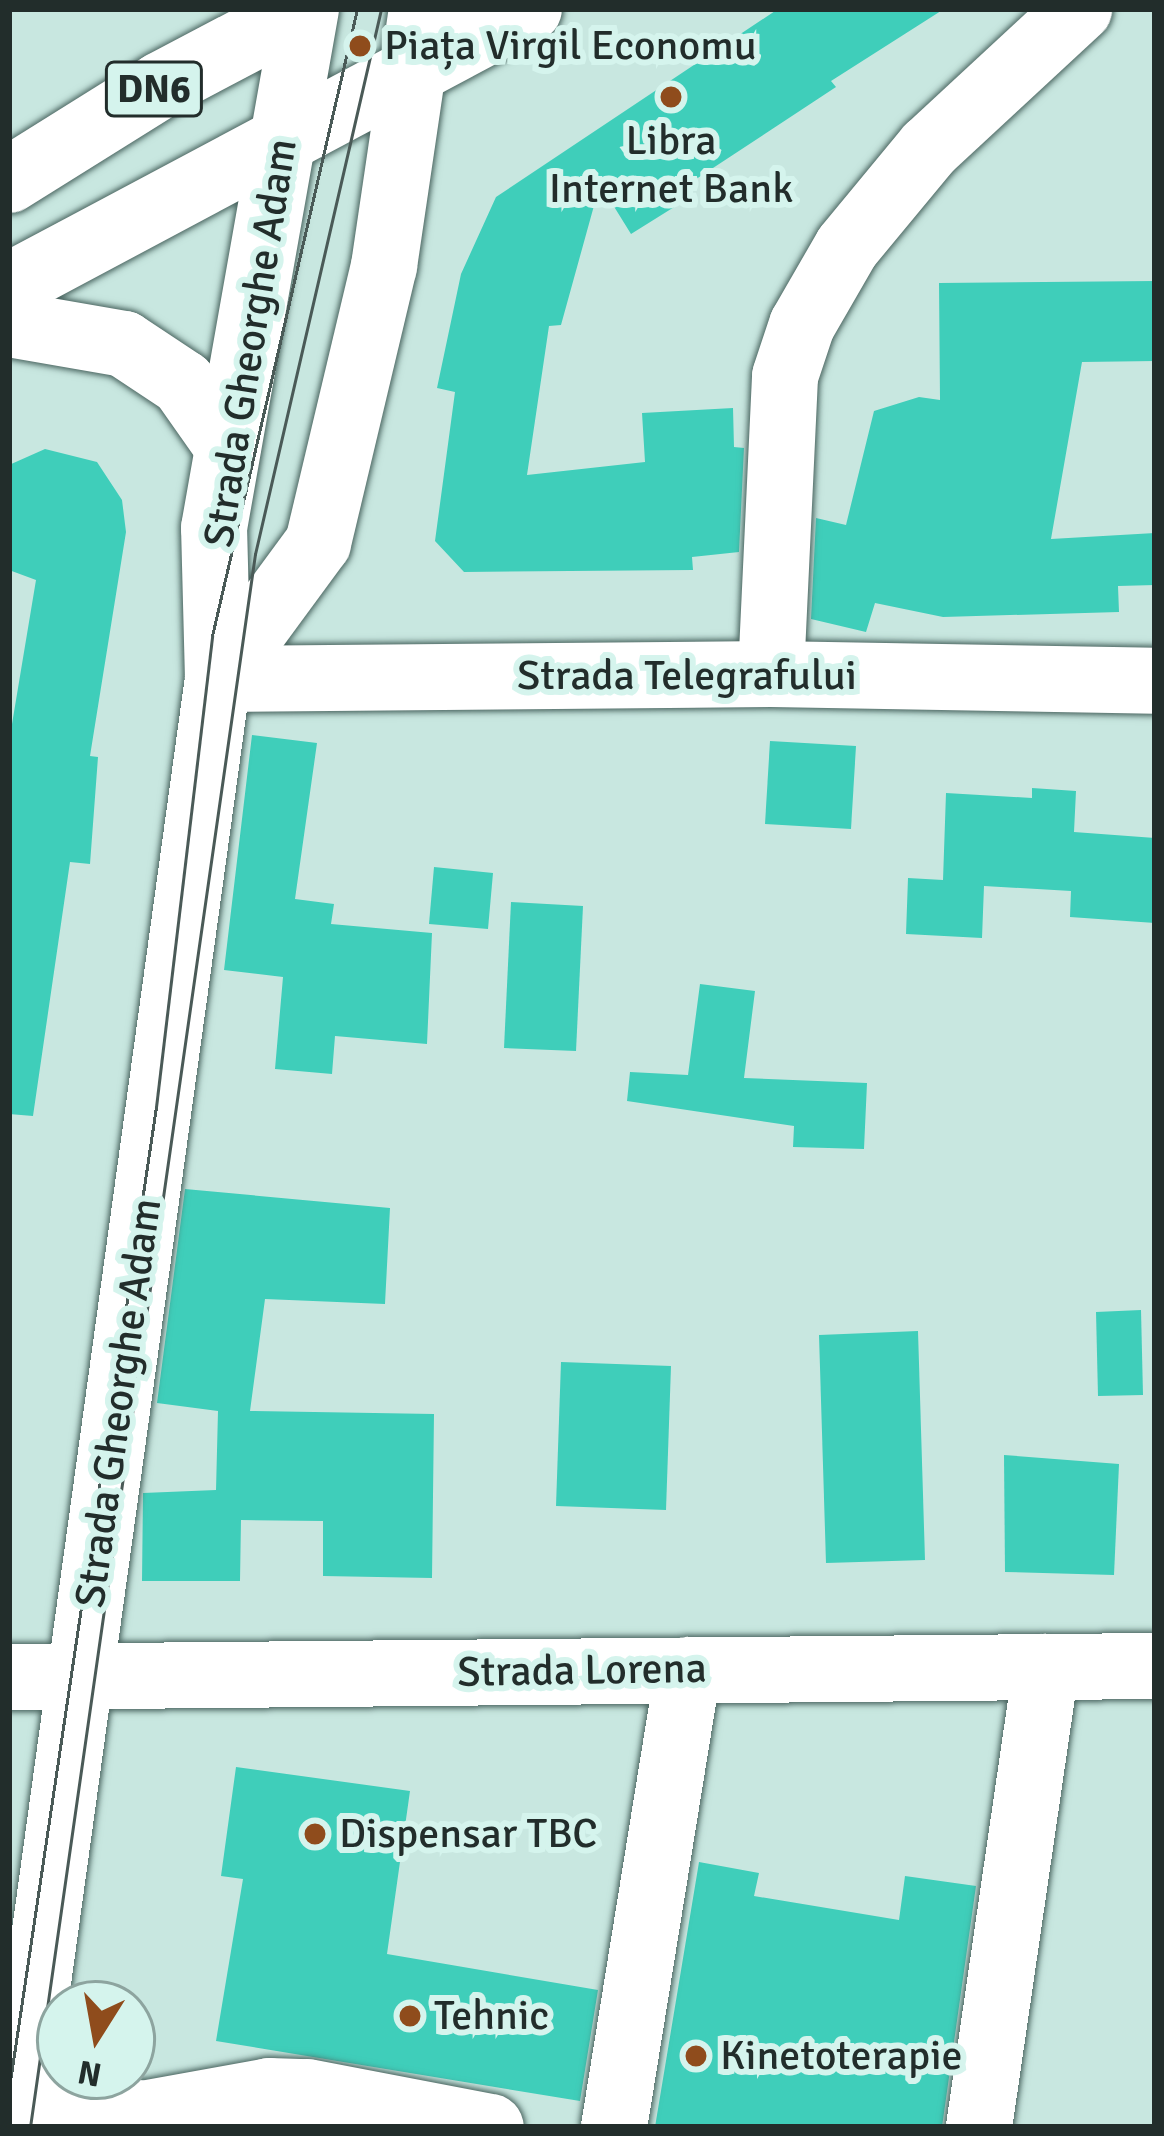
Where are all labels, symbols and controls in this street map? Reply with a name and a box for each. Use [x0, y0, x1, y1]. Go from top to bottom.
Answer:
place label: Piața Virgil Economu [384, 21, 757, 71]
marker: Piața Virgil Economu [347, 33, 373, 59]
road number: DN6 [103, 56, 205, 122]
marker: Libra Internet Bank [658, 84, 684, 110]
place label: Libra Internet Bank [549, 116, 793, 214]
street label: Strada Gheorghe Adam [194, 135, 308, 551]
street label: Strada Telegrafului [517, 651, 857, 701]
street label: Strada Gheorghe Adam [65, 1195, 173, 1611]
street label: Strada Lorena [457, 1644, 707, 1698]
place label: Dispensar TBC [339, 1809, 598, 1859]
marker: Dispensar TBC [302, 1821, 328, 1847]
north arrow [36, 1980, 156, 2100]
place label: Tehnic [434, 1991, 549, 2041]
marker: Tehnic [397, 2003, 423, 2029]
place label: Kinetoterapie [720, 2031, 963, 2081]
marker: Kinetoterapie [683, 2043, 709, 2069]
text: N [74, 2051, 105, 2095]

